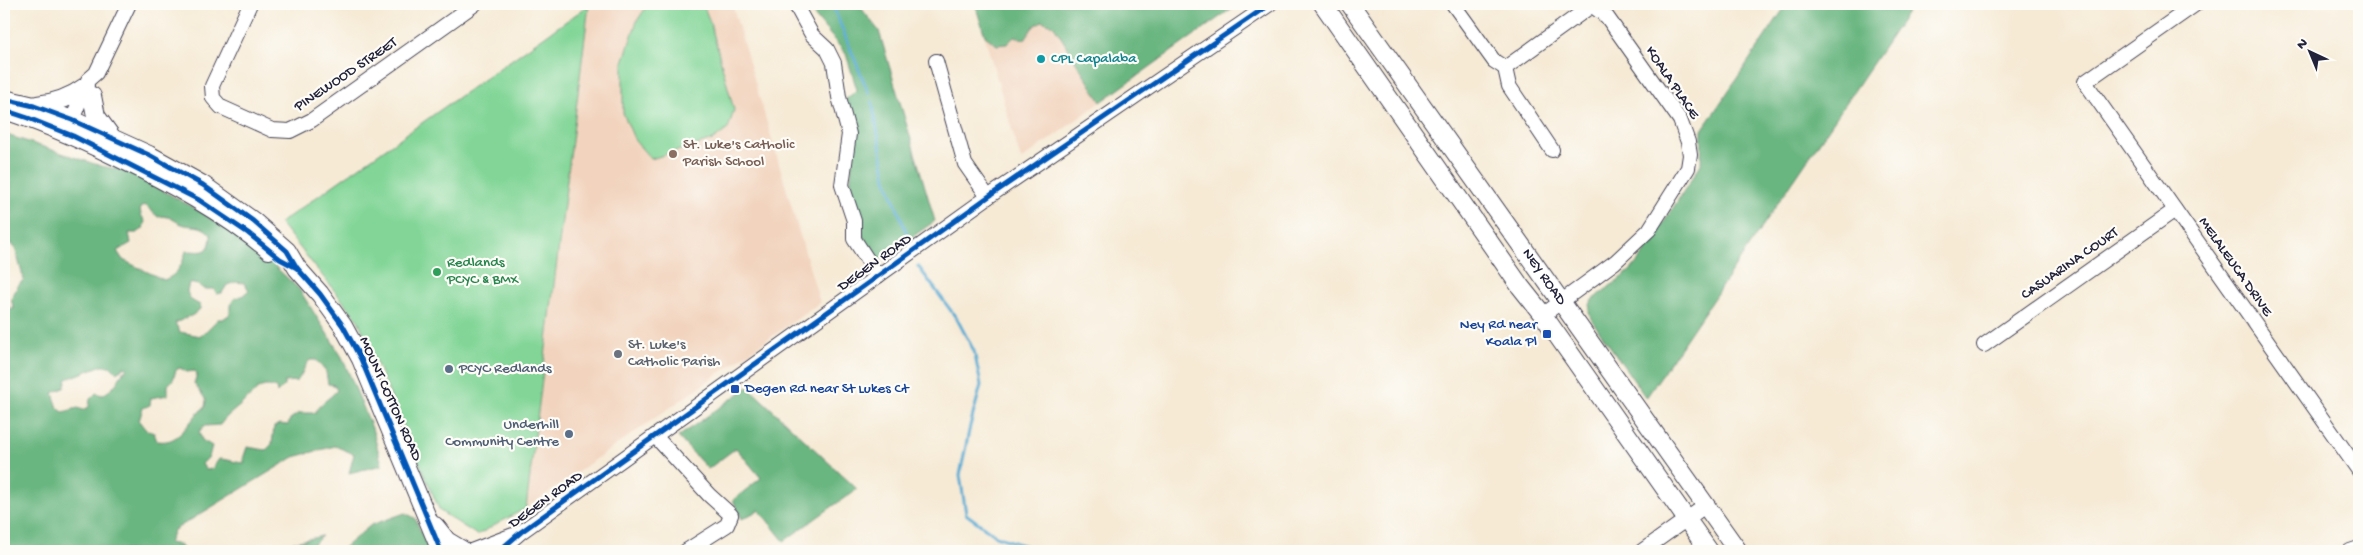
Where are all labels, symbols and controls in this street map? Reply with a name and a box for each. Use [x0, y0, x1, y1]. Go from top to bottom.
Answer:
north arrow [2286, 28, 2336, 78]
street label: PINEWOOD STREET [290, 33, 402, 117]
text: N [2294, 35, 2312, 54]
street label: KOALA PLACE [1641, 43, 1703, 123]
place label: CPL Capalaba [1051, 50, 1137, 68]
marker: CPL Capalaba [1035, 53, 1047, 65]
place label: St. Luke's Catholic Parish School [682, 136, 795, 171]
marker: St. Luke's Catholic Parish School [667, 148, 679, 160]
street label: MELALEUCA DRIVE [2194, 214, 2276, 321]
street label: CASUARINA COURT [2018, 223, 2123, 304]
street label: DEGEN ROAD [834, 230, 916, 296]
street label: NEY ROAD [1518, 245, 1570, 309]
place label: Redlands PCYC & BMX [446, 254, 520, 289]
marker: Redlands PCYC & BMX [431, 266, 443, 278]
place label: Ney Rd near Koala Pl [1460, 316, 1539, 351]
marker: Ney Rd near Koala Pl [1541, 328, 1553, 340]
street label: MOUNT COTTON ROAD [355, 334, 426, 464]
place label: St. Luke's Catholic Parish [628, 336, 720, 371]
marker: St. Luke's Catholic Parish [612, 348, 624, 360]
place label: PCYC Redlands [458, 360, 552, 378]
marker: PCYC Redlands [443, 363, 455, 375]
place label: Degen Rd near St Lukes Ct [744, 380, 911, 398]
marker: Degen Rd near St Lukes Ct [729, 383, 741, 395]
place label: Underhill Community Centre [445, 416, 559, 451]
marker: Underhill Community Centre [563, 428, 575, 440]
street label: DEGEN ROAD [505, 467, 587, 533]

